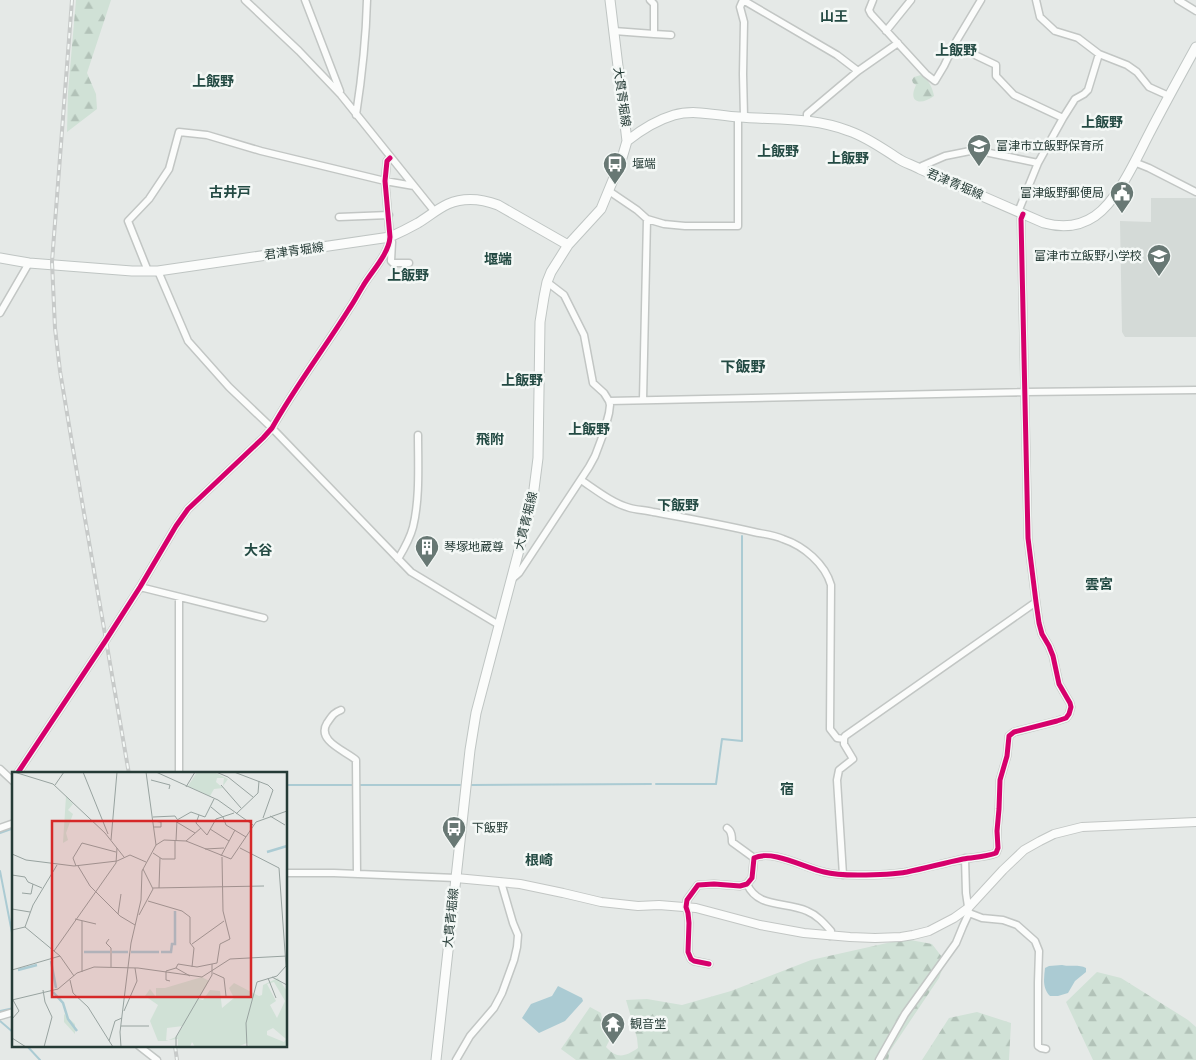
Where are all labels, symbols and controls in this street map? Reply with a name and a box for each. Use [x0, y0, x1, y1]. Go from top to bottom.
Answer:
district label: 山王 [820, 7, 848, 24]
district label: 上飯野 [935, 41, 977, 58]
street label: 大貫青堀線 [612, 66, 634, 128]
district label: 上飯野 [192, 72, 234, 89]
district label: 上飯野 [1081, 113, 1123, 130]
school or university icon: 富津市立飯野保育所 [966, 133, 992, 167]
place label: 富津市立飯野保育所 [996, 138, 1104, 152]
district label: 上飯野 [757, 142, 799, 159]
district label: 上飯野 [827, 149, 869, 166]
bus stop icon: 堰端 [602, 151, 628, 185]
place label: 堰端 [632, 156, 656, 170]
street label: 君津青堀線 [925, 165, 986, 201]
public building icon: 富津飯野郵便局 [1109, 180, 1135, 214]
district label: 古井戸 [209, 183, 251, 200]
place label: 富津飯野郵便局 [1020, 185, 1104, 199]
street label: 君津青堀線 [263, 239, 325, 261]
school or university icon: 富津市立飯野小学校 [1146, 243, 1172, 277]
place label: 富津市立飯野小学校 [1034, 248, 1142, 262]
district label: 堰端 [484, 250, 512, 267]
district label: 上飯野 [387, 266, 429, 283]
district label: 下飯野 [720, 357, 766, 375]
district label: 上飯野 [501, 371, 543, 388]
district label: 上飯野 [568, 420, 610, 437]
district label: 飛附 [476, 430, 504, 447]
street label: 大貫青堀線 [511, 490, 539, 552]
district label: 下飯野 [657, 496, 699, 513]
building icon: 琴塚地蔵尊 [414, 534, 440, 568]
place label: 琴塚地蔵尊 [444, 539, 504, 553]
district label: 大谷 [244, 541, 273, 558]
district label: 雲宮 [1085, 575, 1113, 592]
inset map [12, 772, 288, 1048]
district label: 宿 [780, 780, 794, 797]
bus stop icon: 下飯野 [441, 815, 467, 849]
place label: 下飯野 [472, 820, 508, 834]
district label: 根崎 [525, 851, 553, 868]
street label: 大貫青堀線 [440, 887, 460, 948]
temple icon: 観音堂 [600, 1011, 626, 1045]
place label: 観音堂 [630, 1016, 666, 1030]

